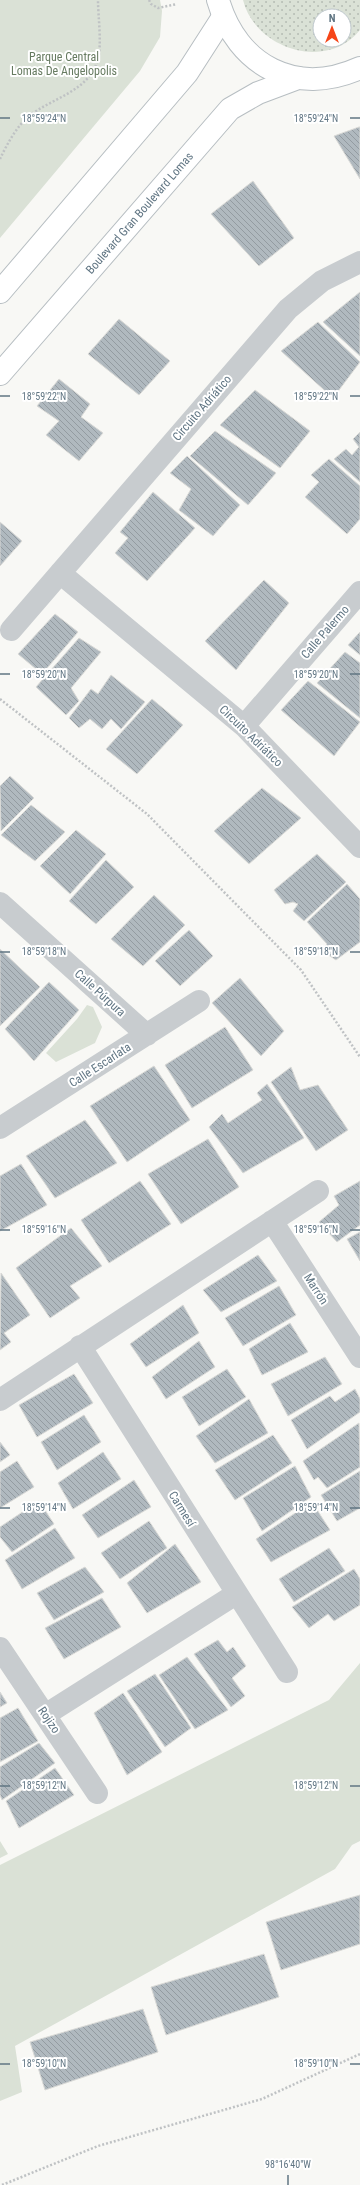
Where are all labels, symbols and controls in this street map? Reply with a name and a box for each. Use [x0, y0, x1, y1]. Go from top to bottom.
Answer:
north arrow [312, 8, 352, 48]
text: N [329, 12, 336, 25]
park label: Parque Central Lomas De Angelopolis [11, 50, 117, 78]
text: 18°59'24"N [22, 113, 66, 124]
text: 18°59'24"N [294, 113, 338, 124]
street label: Boulevard Gran Boulevard Lomas [83, 149, 196, 277]
street label: Circuito Adriático [170, 372, 234, 444]
text: 18°59'22"N [22, 391, 66, 402]
text: 18°59'22"N [294, 391, 338, 402]
street label: Calle Palermo [298, 603, 352, 661]
text: 18°59'20"N [22, 669, 66, 680]
text: 18°59'20"N [294, 669, 338, 680]
street label: Circuito Adriático [217, 702, 285, 770]
text: 18°59'18"N [22, 946, 66, 957]
text: 18°59'18"N [294, 946, 338, 957]
street label: Calle Púrpura [72, 967, 128, 1020]
street label: Calle Escarlata [67, 1040, 134, 1090]
text: 18°59'16"N [22, 1224, 66, 1235]
text: 18°59'16"N [294, 1224, 338, 1235]
street label: Marrón [301, 1271, 331, 1307]
street label: Carmesí [166, 1489, 199, 1530]
text: 18°59'14"N [22, 1502, 66, 1513]
text: 18°59'14"N [294, 1502, 338, 1513]
street label: Rojizo [35, 1704, 63, 1736]
text: 18°59'12"N [22, 1780, 66, 1791]
text: 18°59'12"N [294, 1780, 338, 1791]
text: 18°59'10"N [22, 2058, 66, 2069]
text: 18°59'10"N [294, 2058, 338, 2069]
text: 98°16'40"W [265, 2159, 311, 2170]

